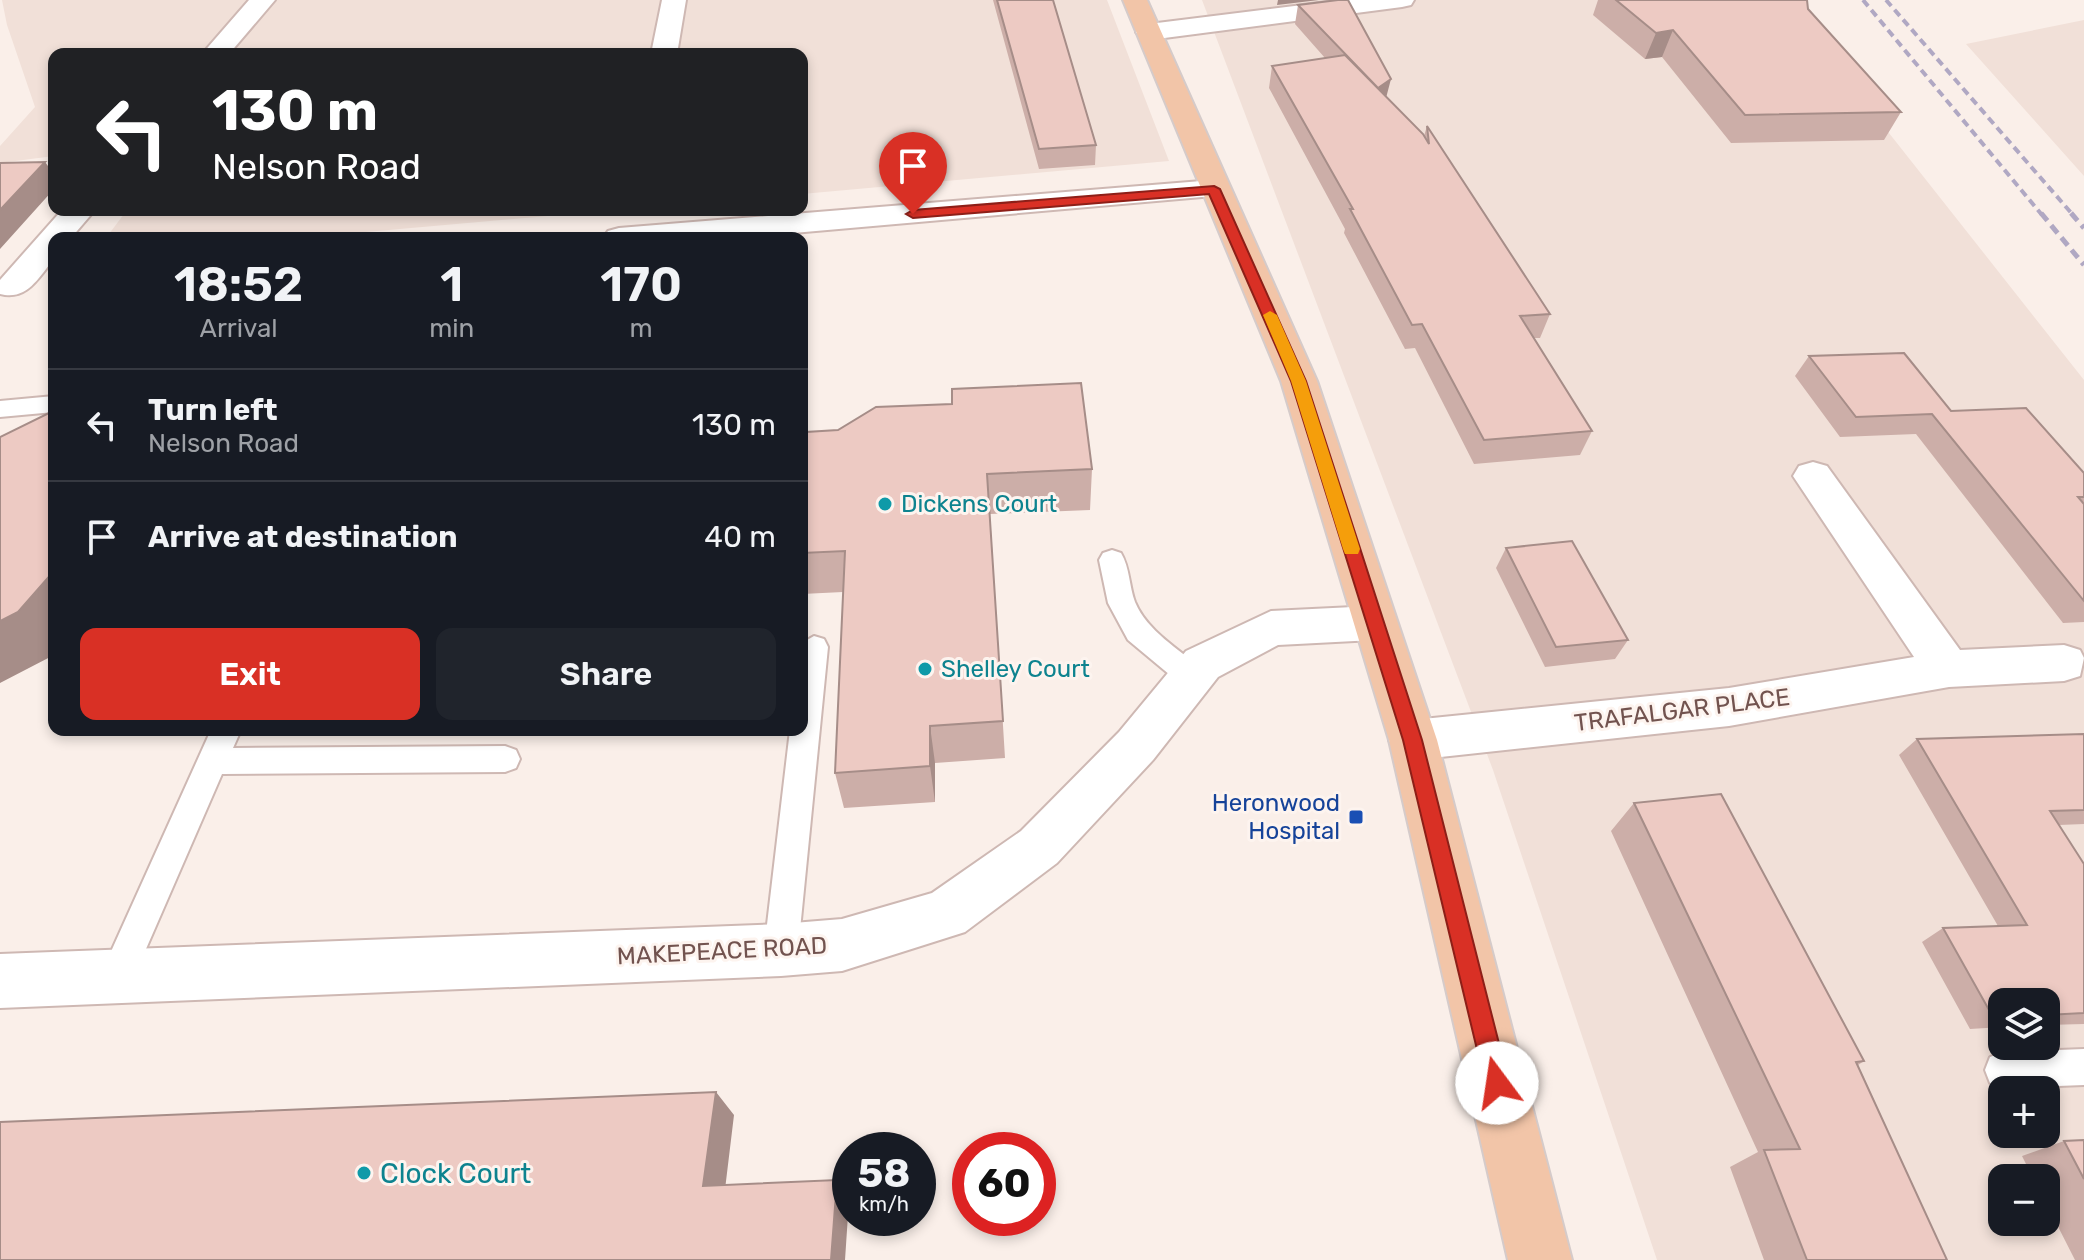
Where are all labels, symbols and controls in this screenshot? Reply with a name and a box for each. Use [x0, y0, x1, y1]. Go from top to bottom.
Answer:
text: 130 m [212, 78, 378, 144]
icon: left [80, 80, 184, 184]
pin [879, 132, 947, 214]
icon: arrive [891, 144, 935, 188]
text: Nelson Road [212, 145, 421, 188]
text: 18:52 [174, 256, 303, 313]
text: 1 [440, 256, 463, 313]
text: 170 [600, 256, 682, 313]
text: Arrival [200, 313, 278, 344]
text: min [429, 313, 474, 344]
text: m [630, 313, 653, 344]
text: Turn left [148, 392, 278, 428]
icon: left [80, 403, 124, 447]
text: 130 m [692, 407, 776, 443]
text: Nelson Road [148, 428, 299, 459]
place label: Dickens Court [901, 490, 1057, 518]
marker: Dickens Court [876, 495, 894, 513]
icon: arrive [80, 515, 124, 559]
text: Arrive at destination [148, 519, 458, 555]
text: 40 m [704, 519, 776, 555]
button: Exit [80, 628, 420, 720]
button: Share [436, 628, 776, 720]
place label: Shelley Court [941, 655, 1090, 683]
marker: Shelley Court [916, 660, 934, 678]
street label: TRAFALGAR PLACE [1573, 683, 1791, 737]
place label: Heronwood Hospital [1212, 789, 1340, 845]
marker: Heronwood Hospital [1347, 808, 1365, 826]
street label: MAKEPEACE ROAD [616, 932, 828, 970]
map controls [1988, 988, 2060, 1236]
button: layers [1988, 988, 2060, 1060]
position arrow [1455, 1041, 1539, 1125]
button: + [1988, 1076, 2060, 1148]
speed limit sign: 60 [952, 1132, 1056, 1236]
text: 58 [858, 1150, 910, 1197]
place label: Clock Court [380, 1157, 531, 1190]
marker: Clock Court [355, 1164, 373, 1182]
button: − [1988, 1164, 2060, 1236]
text: km/h [859, 1192, 909, 1216]

